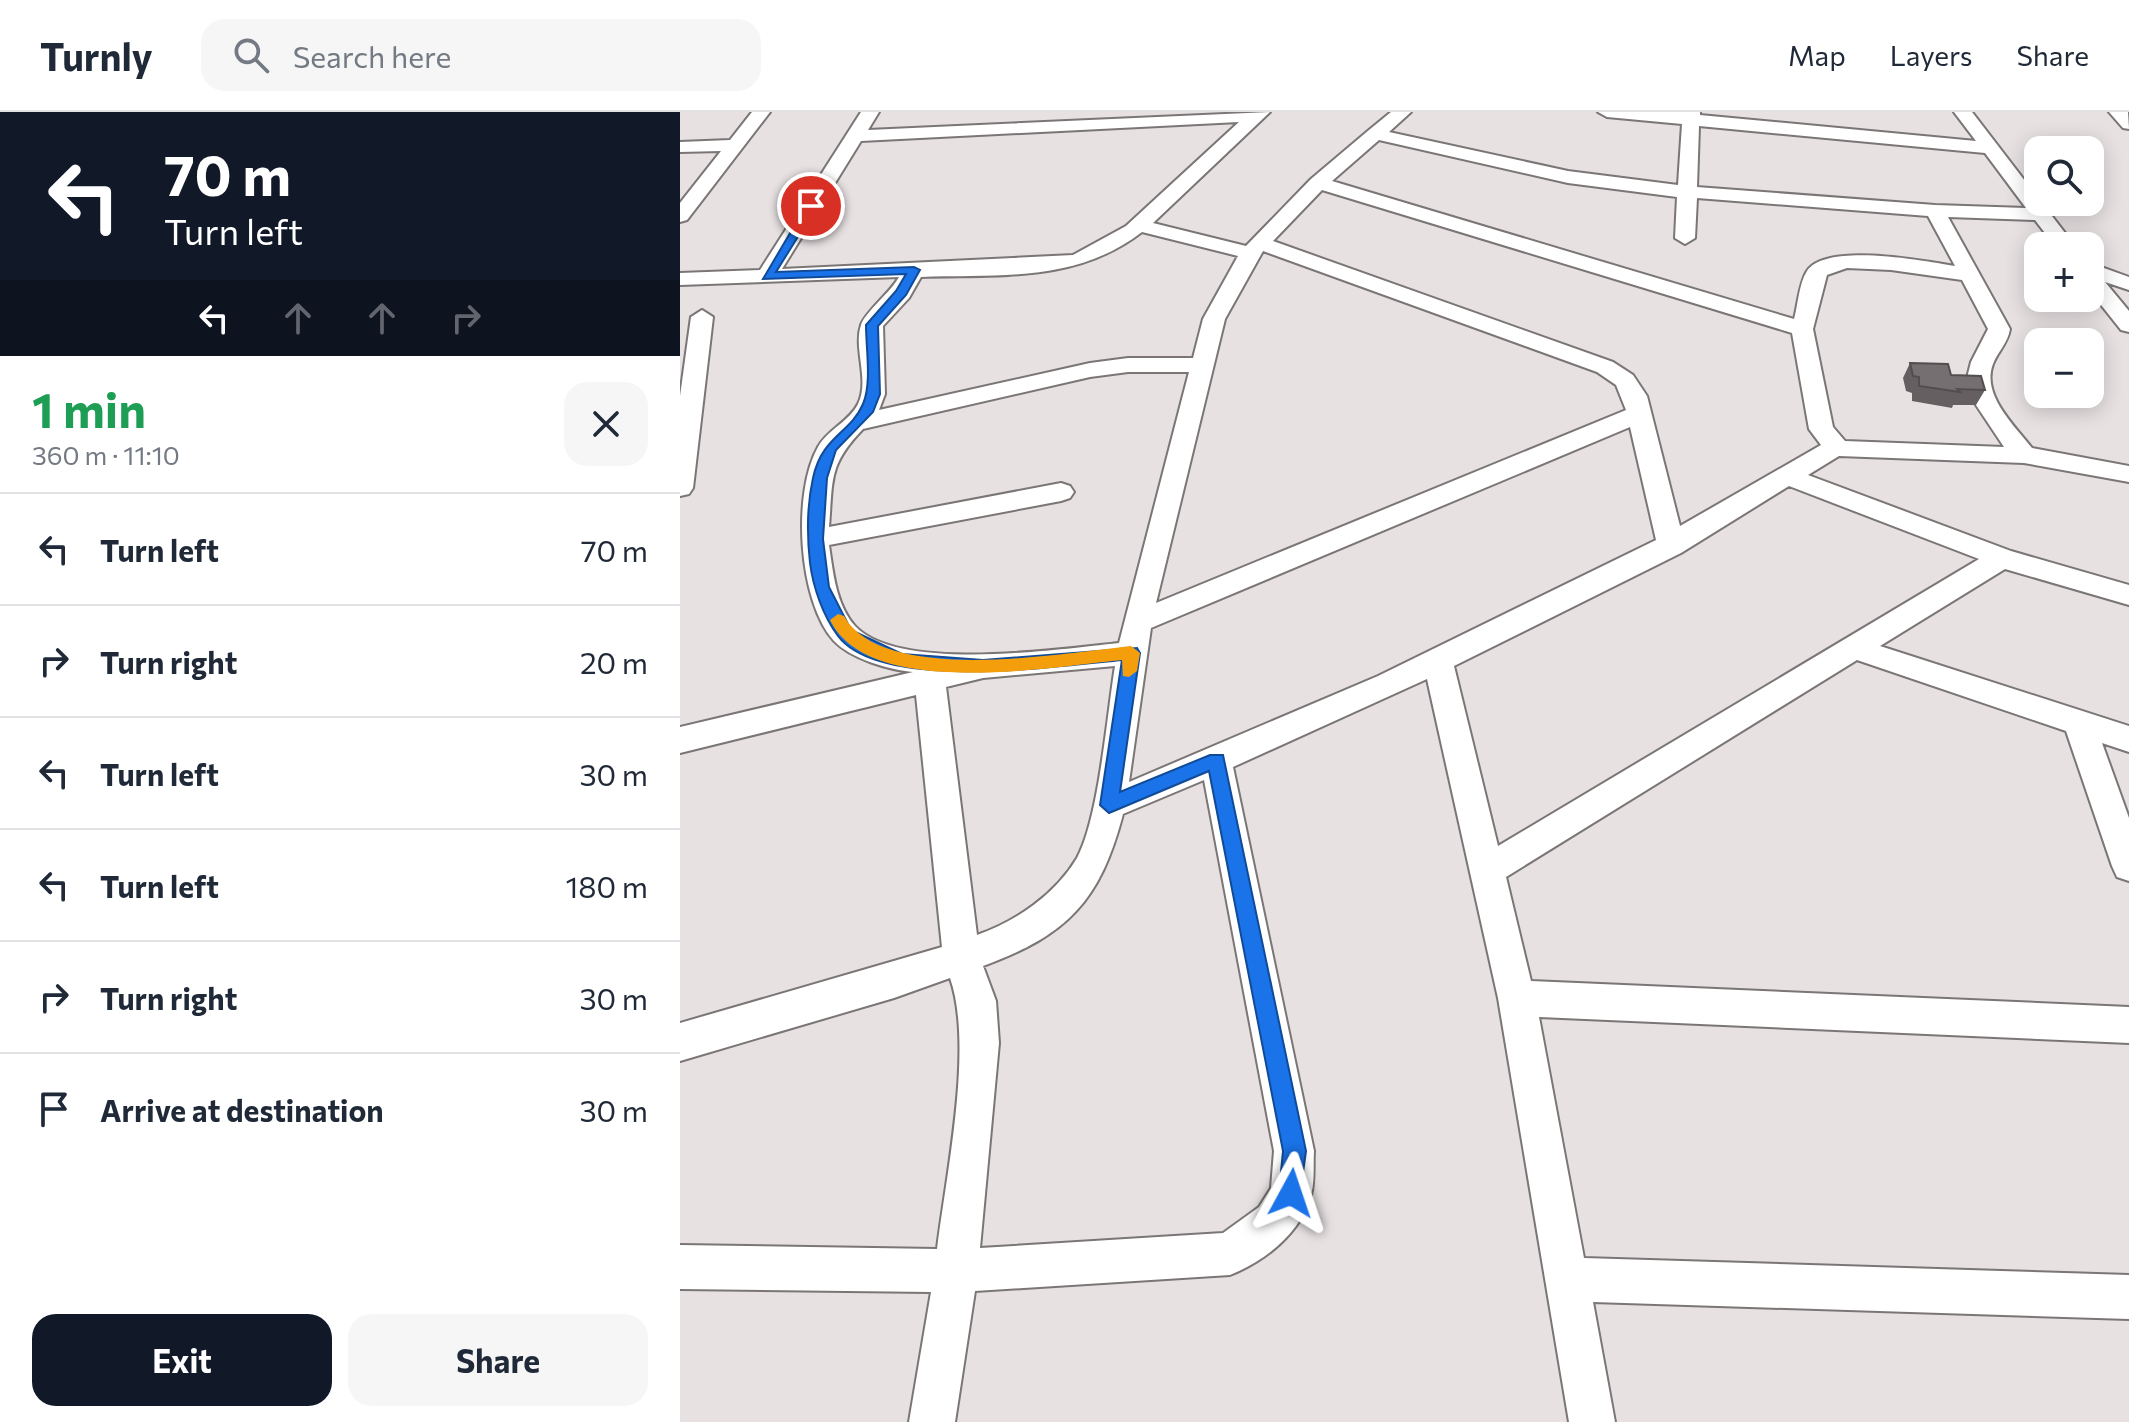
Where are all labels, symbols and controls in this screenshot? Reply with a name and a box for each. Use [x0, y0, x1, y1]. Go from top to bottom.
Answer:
search box [201, 19, 761, 91]
text: Turnly [40, 32, 153, 79]
icon: search [229, 33, 273, 77]
text: Search here [293, 37, 451, 74]
text: Map [1788, 38, 1846, 72]
text: Layers [1890, 38, 1972, 72]
text: Share [2016, 38, 2089, 72]
map controls [2024, 136, 2104, 408]
button: search [2024, 136, 2104, 216]
text: 70 m [164, 139, 291, 208]
icon: left [32, 144, 136, 248]
pin [777, 172, 845, 240]
icon: arrive [789, 184, 833, 228]
text: Turn left [164, 208, 303, 252]
button: + [2024, 232, 2104, 312]
icon: left [192, 296, 236, 340]
icon: ahead [276, 296, 320, 340]
icon: ahead [360, 296, 404, 340]
icon: right [444, 296, 488, 340]
button: − [2024, 328, 2104, 408]
text: 1 min [32, 379, 146, 438]
button: close [564, 382, 648, 466]
text: 360 m · 11:10 [32, 439, 180, 470]
icon: left [32, 527, 76, 571]
text: Turn left [100, 531, 219, 568]
text: 70 m [581, 531, 648, 568]
icon: right [32, 639, 76, 683]
text: Turn right [100, 643, 237, 680]
text: 20 m [580, 643, 648, 680]
icon: left [32, 751, 76, 795]
text: Turn left [100, 755, 219, 792]
text: 30 m [579, 755, 648, 792]
icon: left [32, 863, 76, 907]
text: Turn left [100, 867, 219, 904]
text: 180 m [565, 867, 648, 904]
icon: right [32, 975, 76, 1019]
text: Turn right [100, 979, 237, 1016]
text: 30 m [579, 979, 648, 1016]
icon: arrive [32, 1087, 76, 1131]
text: Arrive at destination [100, 1091, 384, 1128]
text: 30 m [579, 1091, 648, 1128]
position arrow [1249, 1151, 1333, 1235]
button: Exit [32, 1314, 332, 1406]
button: Share [348, 1314, 648, 1406]

